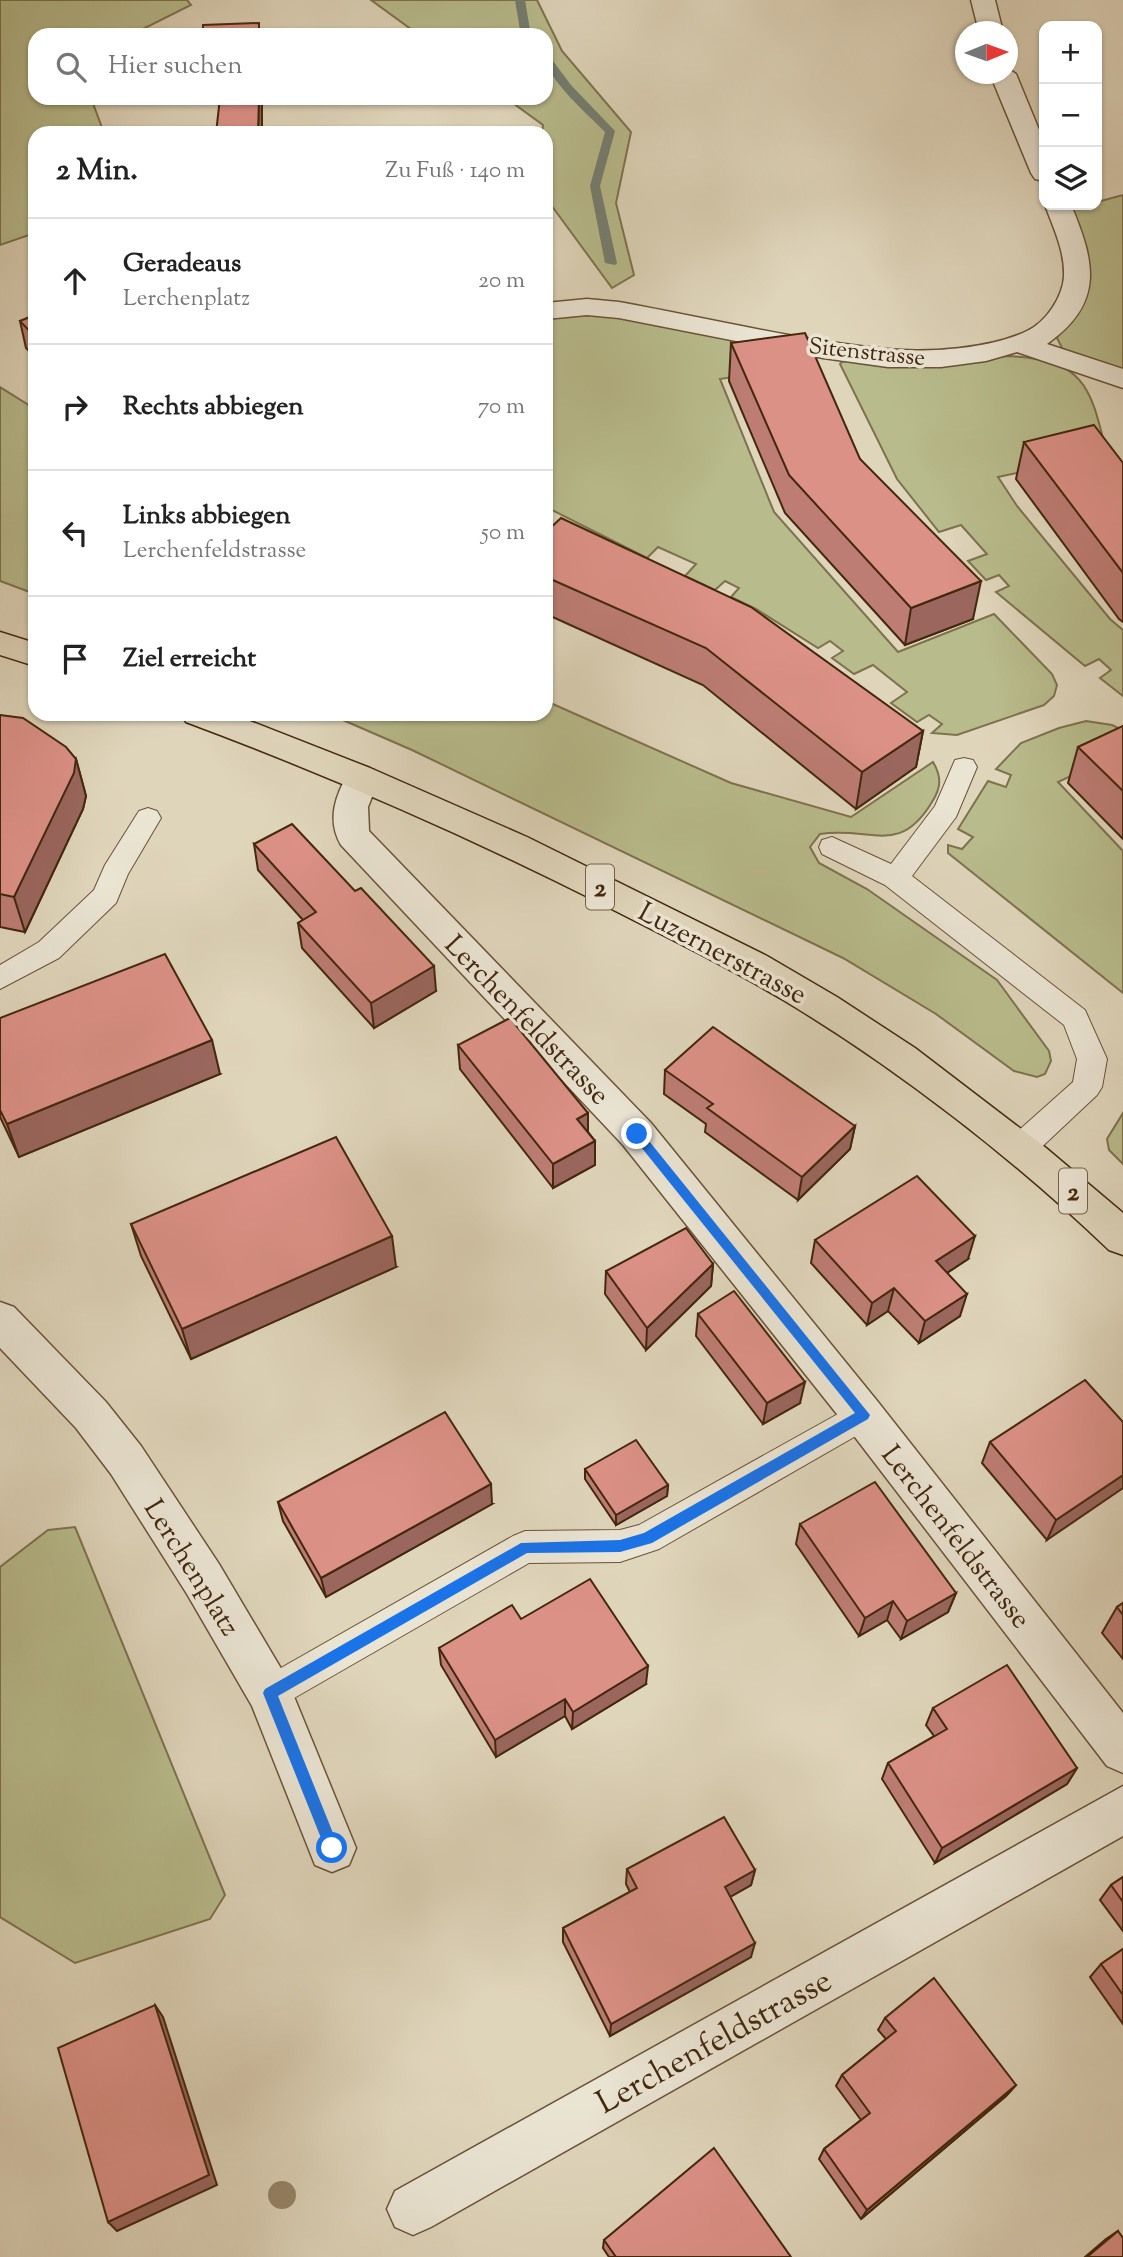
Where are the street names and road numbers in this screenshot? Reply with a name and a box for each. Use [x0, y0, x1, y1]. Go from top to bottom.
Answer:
street label: Sitenstrasse [807, 331, 927, 376]
road number: 2 [586, 864, 614, 909]
street label: Luzernerstrasse [630, 893, 813, 1016]
street label: Lerchenfeldstrasse [434, 927, 618, 1115]
road number: 2 [1059, 1168, 1087, 1214]
street label: Lerchenfeldstrasse [870, 1438, 1039, 1638]
street label: Lerchenplatz [133, 1493, 248, 1645]
street label: Lerchenfeldstrasse [588, 1959, 842, 2128]

